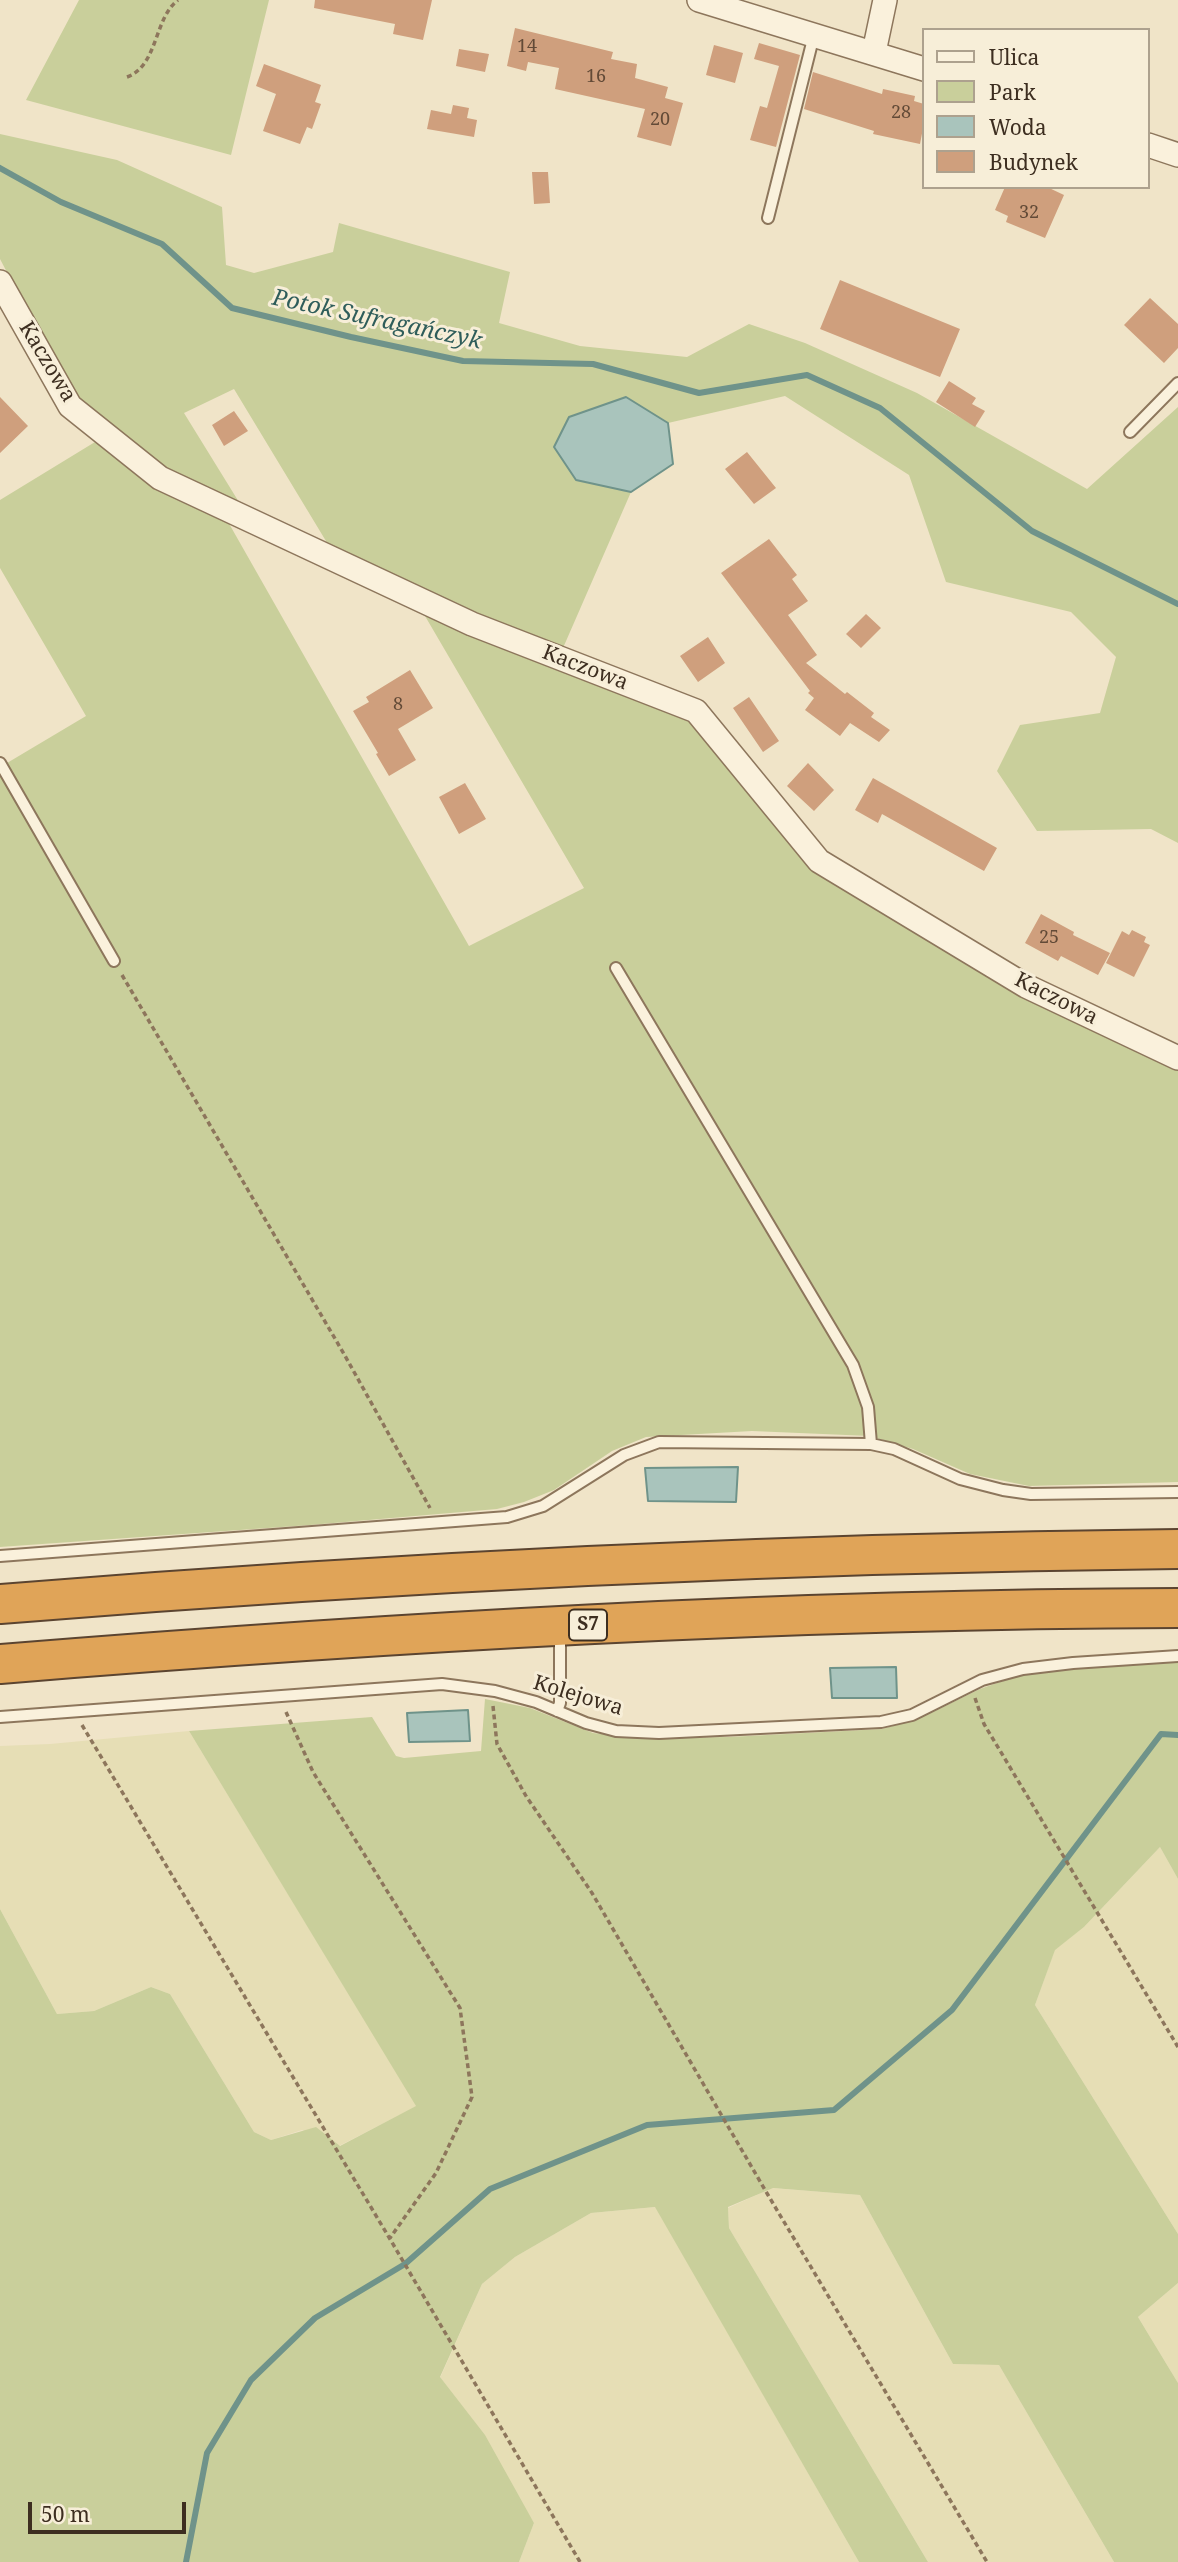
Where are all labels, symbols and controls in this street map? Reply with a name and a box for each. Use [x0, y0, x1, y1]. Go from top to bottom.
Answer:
legend [922, 28, 1150, 189]
house number: 14 [517, 36, 537, 58]
text: Ulica [989, 43, 1039, 71]
house number: 16 [586, 66, 606, 88]
text: Park [989, 78, 1036, 106]
house number: 28 [891, 102, 911, 124]
house number: 20 [650, 109, 670, 131]
text: Woda [989, 113, 1047, 141]
text: Budynek [989, 148, 1078, 176]
house number: 32 [1019, 202, 1039, 224]
water label: Potok Sufragańczyk [270, 284, 484, 356]
street label: Kaczowa [13, 317, 81, 407]
street label: Kaczowa [539, 640, 631, 696]
house number: 8 [393, 694, 403, 716]
house number: 25 [1039, 927, 1059, 949]
street label: Kaczowa [1010, 967, 1102, 1031]
road number: S7 [569, 1610, 607, 1640]
street label: Kolejowa [530, 1670, 626, 1722]
scale bar [32, 2488, 189, 2532]
text: 50 m [41, 2500, 90, 2528]

